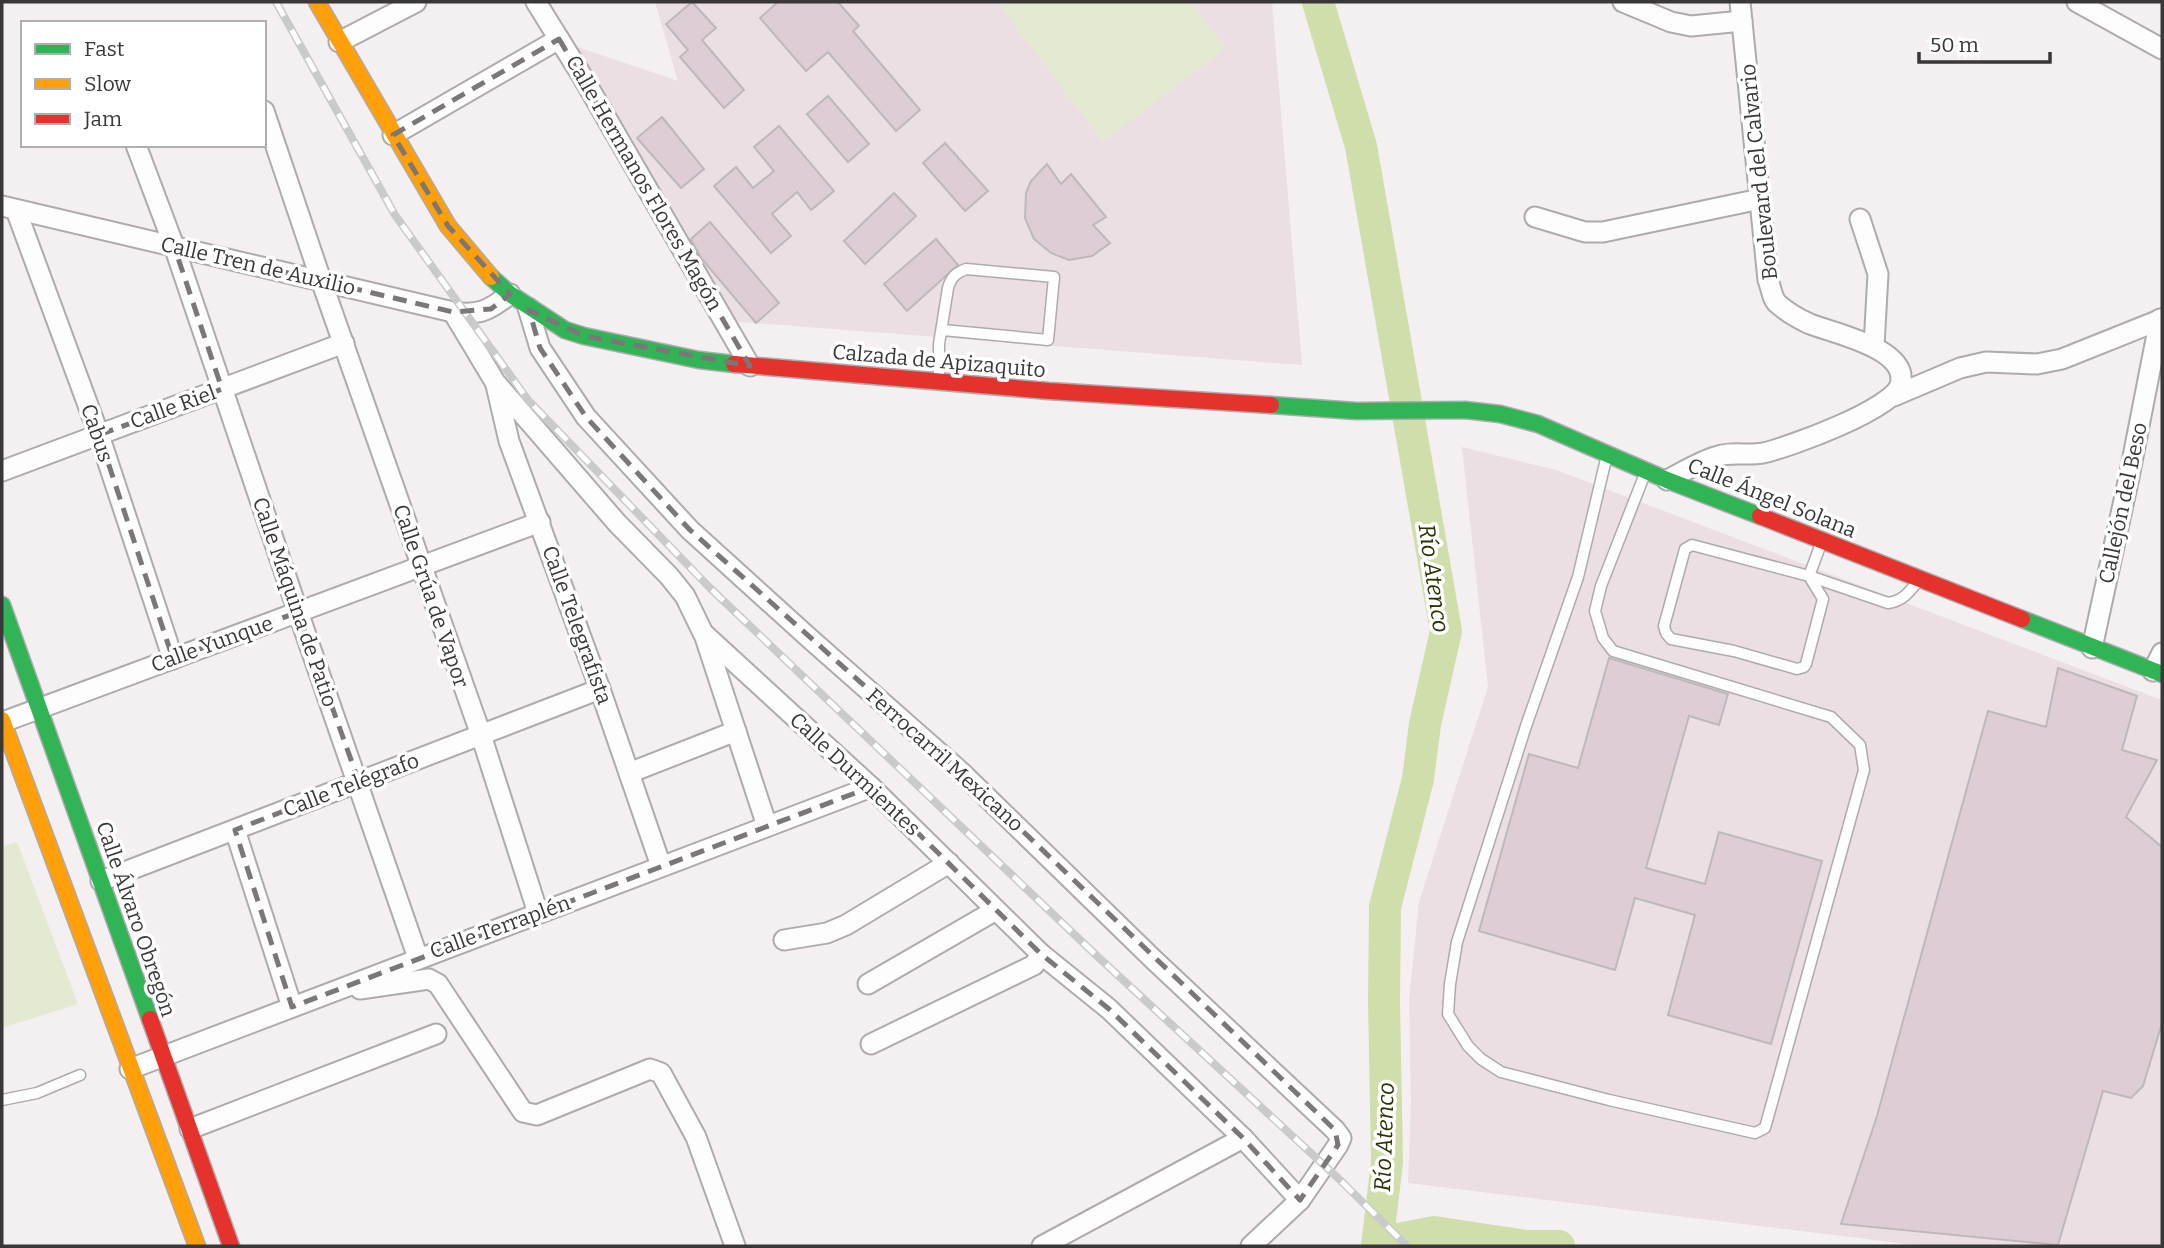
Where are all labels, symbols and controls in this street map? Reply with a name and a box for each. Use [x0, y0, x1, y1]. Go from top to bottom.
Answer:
legend [21, 21, 266, 147]
scale bar [1919, 21, 2050, 65]
text: 50 m [1930, 32, 1979, 58]
text: Fast [84, 36, 125, 62]
street label: Calle Hermanos Flores Magón [560, 50, 728, 316]
street label: Boulevard del Calvario [1735, 63, 1783, 281]
text: Slow [84, 71, 131, 97]
text: Jam [83, 106, 122, 132]
street label: Calle Tren de Auxilio [158, 231, 358, 301]
street label: Calzada de Apizaquito [831, 339, 1047, 383]
street label: Calle Riel [126, 379, 220, 435]
street label: Cabus [75, 400, 119, 466]
street label: Callejón del Beso [2093, 420, 2153, 586]
street label: Calle Ángel Solana [1684, 452, 1861, 544]
street label: Calle Máquina de Patio [247, 494, 343, 710]
street label: Calle Grúa de Vapor [387, 501, 475, 691]
water label: Río Atenco [1413, 522, 1455, 634]
street label: Calle Telegrafista [536, 542, 618, 708]
street label: Calle Yunque [148, 610, 276, 678]
street label: Ferrocarril Mexicano [861, 683, 1029, 837]
street label: Calle Durmientes [784, 707, 926, 841]
street label: Calle Telégrafo [279, 747, 423, 823]
street label: Calle Álvaro Obregón [90, 818, 182, 1020]
street label: Calle Terraplén [426, 890, 574, 964]
water label: Río Atenco [1368, 1082, 1400, 1192]

